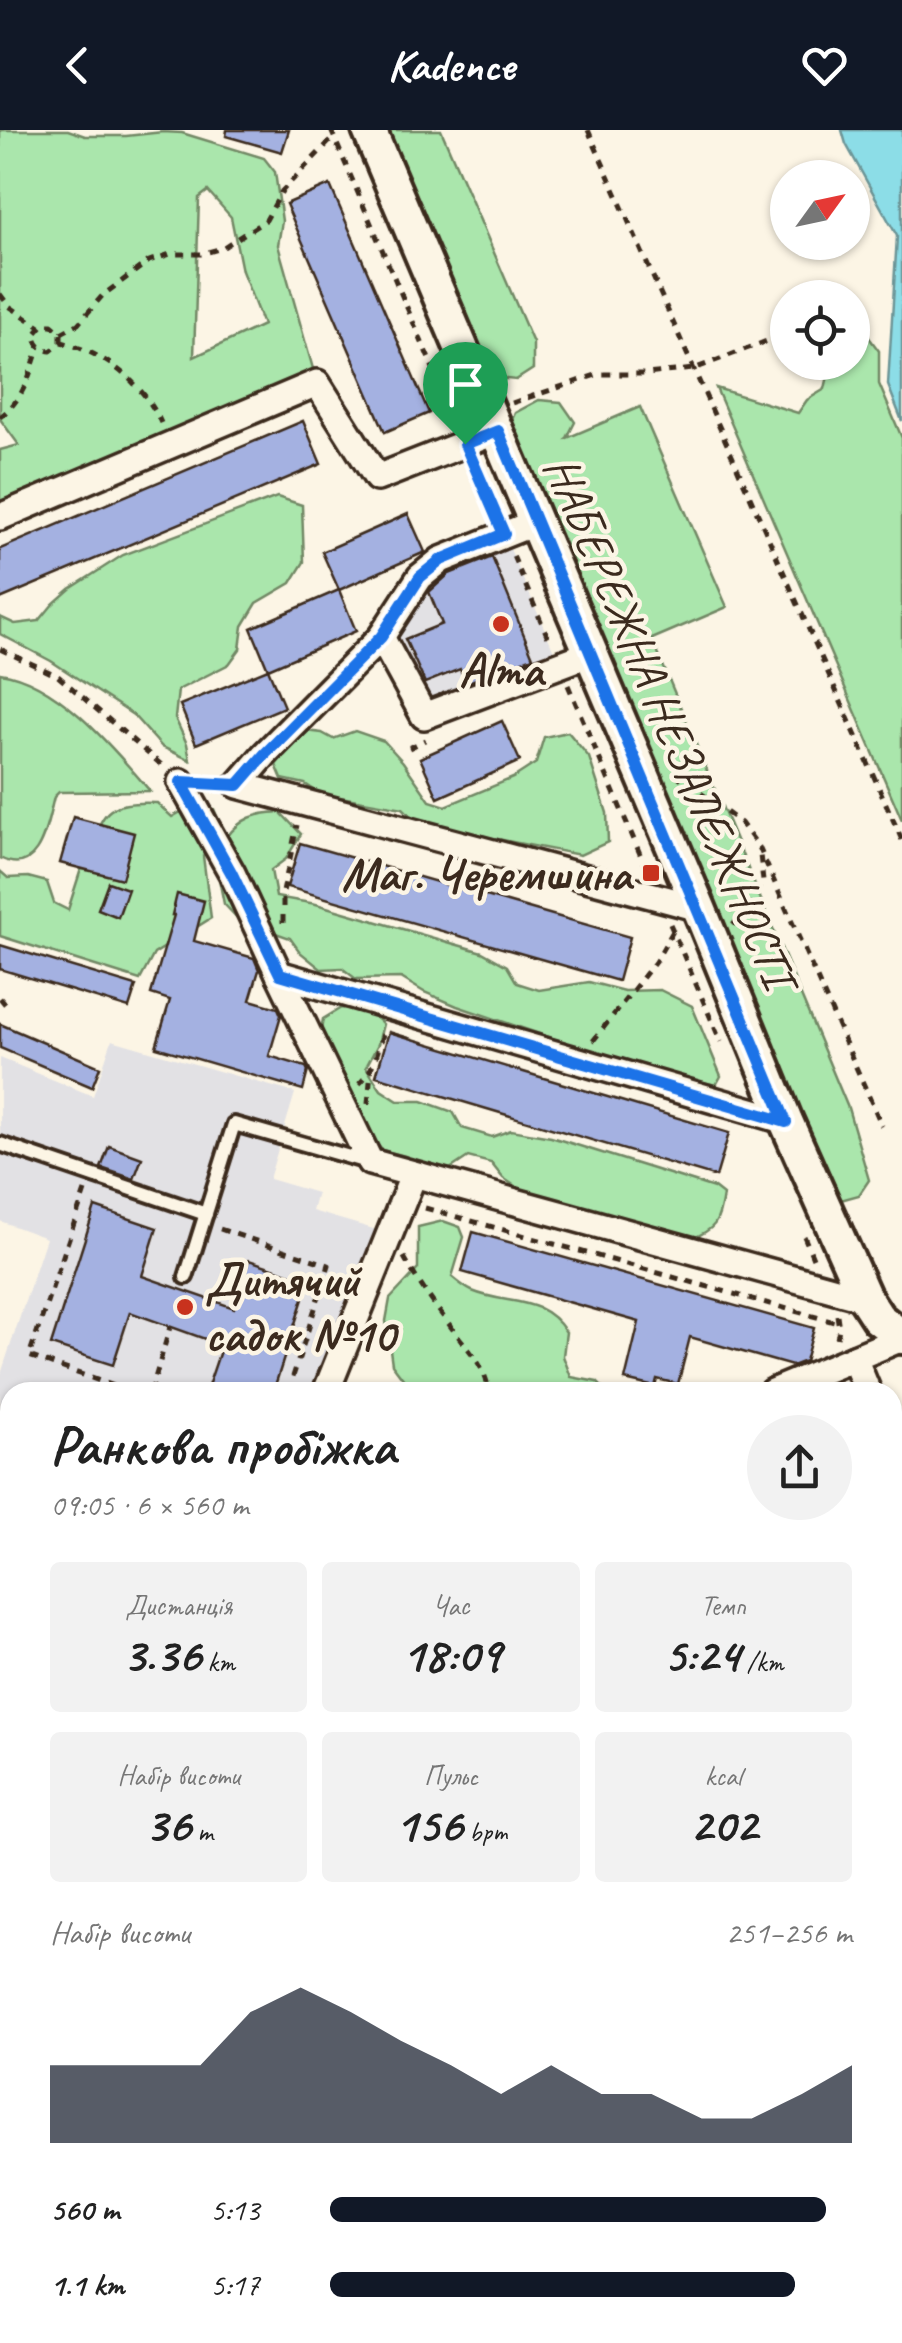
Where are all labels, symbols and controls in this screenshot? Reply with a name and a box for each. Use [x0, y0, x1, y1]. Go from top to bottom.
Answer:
text: Kadence [387, 37, 515, 94]
icon: back [50, 38, 105, 93]
icon: heart [797, 38, 852, 93]
north arrow [770, 160, 870, 260]
map controls [770, 160, 870, 380]
button: locate [770, 280, 870, 380]
pin [423, 342, 508, 445]
icon: arrive [438, 357, 493, 412]
street label: НАБЕРЕЖНА НЕЗАЛЕЖНОСТІ [531, 447, 813, 1005]
marker: Alma [490, 613, 512, 635]
place label: Alma [459, 640, 547, 700]
place label: Маг. Черемшина [342, 844, 635, 904]
marker: Маг. Черемшина [640, 862, 662, 884]
place label: Дитячий садок №10 [205, 1250, 399, 1365]
marker: Дитячий садок №10 [174, 1296, 196, 1318]
text: Ранкова пробіжка [50, 1411, 395, 1481]
button: share [747, 1415, 852, 1520]
text: 09:05 · 6 × 560 m [50, 1484, 248, 1525]
text: Дистанція [125, 1588, 232, 1623]
text: Час [433, 1588, 469, 1623]
text: Темп [701, 1588, 746, 1623]
text: 3.36 [122, 1623, 201, 1686]
text: 18:09 [401, 1623, 501, 1686]
text: 5:24 [663, 1623, 740, 1686]
text: km [201, 1644, 235, 1679]
text: /km [740, 1644, 783, 1679]
text: Набір висоти [118, 1758, 240, 1793]
text: Пульс [424, 1758, 478, 1793]
text: kcal [705, 1758, 742, 1793]
text: 36 [144, 1793, 190, 1856]
text: 156 [395, 1793, 462, 1856]
text: 202 [690, 1793, 757, 1856]
text: m [190, 1814, 213, 1849]
text: bpm [462, 1814, 507, 1849]
text: Набір висоти [50, 1912, 190, 1953]
text: 251–256 m [726, 1912, 852, 1953]
text: 560 m [50, 2189, 119, 2230]
text: 5:13 [210, 2189, 260, 2230]
text: 1.1 km [50, 2264, 124, 2305]
text: 5:17 [210, 2264, 260, 2305]

